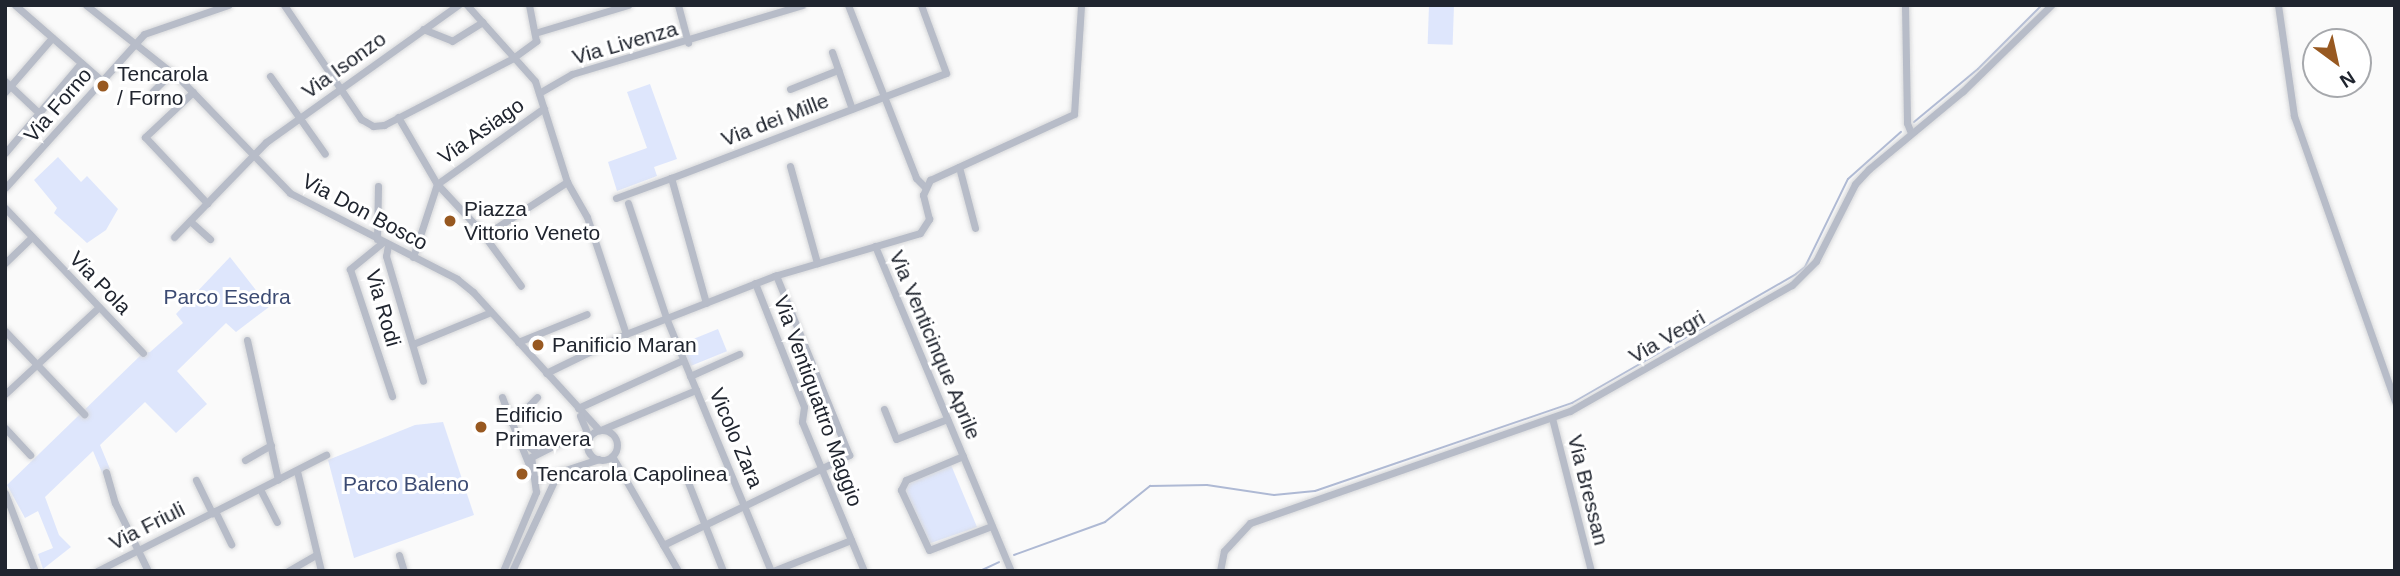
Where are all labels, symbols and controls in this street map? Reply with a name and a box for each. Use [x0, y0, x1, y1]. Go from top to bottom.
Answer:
street label: Via Livenza [570, 16, 680, 70]
street label: Via Isonzo [297, 26, 391, 104]
north arrow [2302, 28, 2372, 98]
place label: Tencarola / Forno [117, 61, 208, 111]
street label: Via Forno [19, 63, 97, 147]
text: N [2336, 67, 2359, 92]
marker: Tencarola / Forno [95, 78, 111, 94]
street label: Via dei Mille [718, 88, 832, 152]
street label: Via Asiago [433, 92, 529, 170]
street label: Via Don Bosco [298, 168, 432, 256]
place label: Piazza Vittorio Veneto [464, 196, 600, 246]
marker: Piazza Vittorio Veneto [442, 213, 458, 229]
street label: Via Pola [64, 246, 136, 320]
street label: Via Venticinque Aprile [884, 246, 986, 444]
street label: Via Rodi [360, 267, 406, 349]
park label: Parco Esedra [163, 284, 291, 310]
street label: Via Ventiquattro Maggio [768, 292, 868, 510]
street label: Via Vegri [1624, 305, 1710, 369]
place label: Panificio Maran [552, 332, 697, 358]
marker: Panificio Maran [530, 337, 546, 353]
street label: Vicolo Zara [704, 384, 768, 492]
place label: Edificio Primavera [495, 402, 591, 452]
marker: Edificio Primavera [473, 419, 489, 435]
street label: Via Bressan [1562, 432, 1614, 548]
place label: Tencarola Capolinea [536, 461, 727, 487]
marker: Tencarola Capolinea [514, 466, 530, 482]
park label: Parco Baleno [343, 471, 469, 497]
street label: Via Friuli [105, 496, 189, 556]

